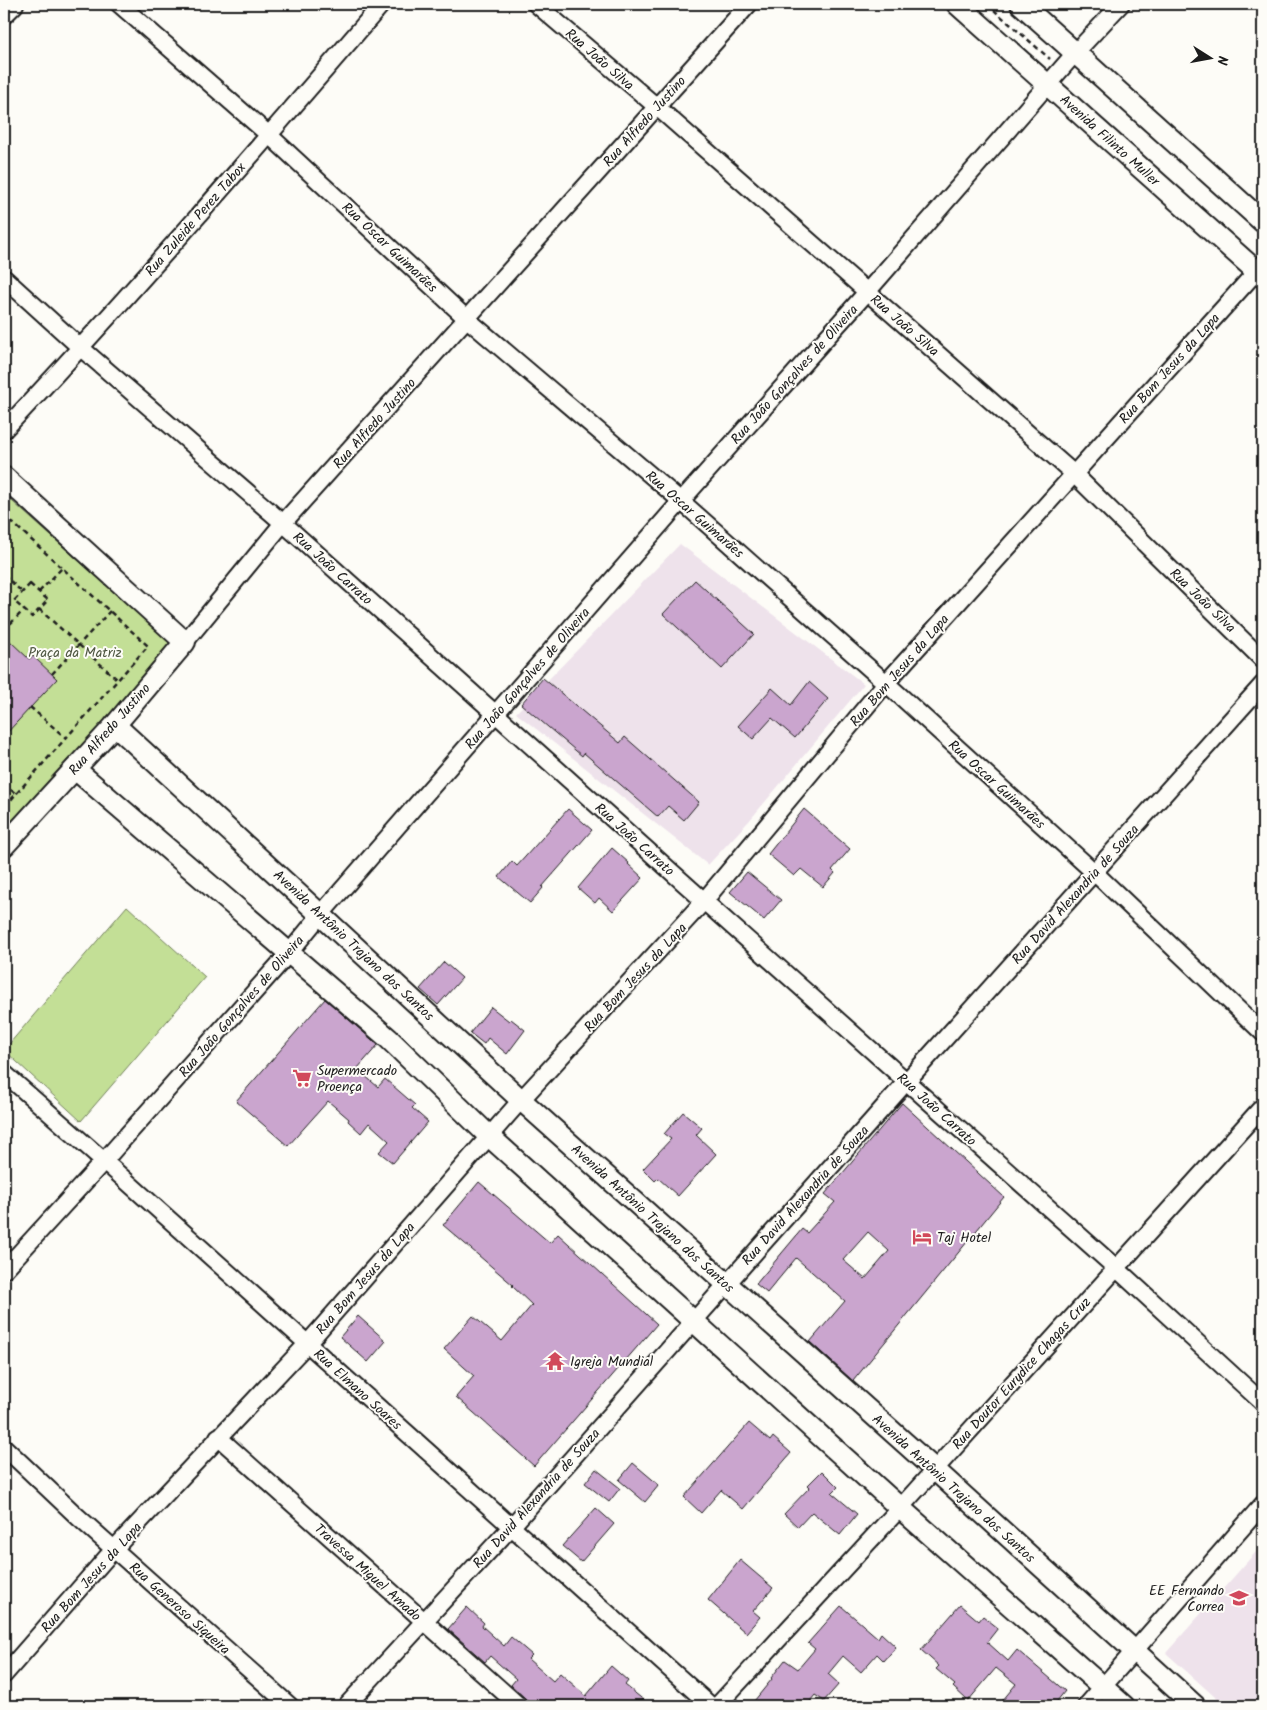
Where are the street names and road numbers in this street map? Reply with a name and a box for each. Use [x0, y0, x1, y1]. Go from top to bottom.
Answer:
street label: Rua João Silva [560, 23, 639, 96]
street label: Rua Alfredo Justino [598, 71, 692, 172]
street label: Avenida Filinto Muller [1054, 90, 1165, 193]
street label: Rua Zuleide Perez Tabox [140, 157, 252, 282]
street label: Rua Oscar Guimarães [336, 197, 442, 298]
street label: Rua João Silva [865, 289, 944, 362]
street label: Rua João Gonçalves de Oliveira [726, 300, 864, 450]
street label: Rua Bom Jesus da Lapa [1114, 308, 1226, 429]
street label: Rua Alfredo Justino [328, 373, 422, 474]
street label: Rua Oscar Guimarães [640, 466, 749, 564]
street label: Rua João Carrato [287, 527, 377, 611]
street label: Rua João Silva [1164, 563, 1241, 638]
street label: Rua João Gonçalves de Oliveira [460, 603, 596, 755]
street label: Rua Bom Jesus da Lapa [845, 610, 955, 732]
street label: Rua Alfredo Justino [63, 679, 156, 781]
street label: Rua Oscar Guimarães [943, 735, 1050, 835]
street label: Rua João Carrato [589, 798, 679, 882]
street label: Rua David Alexandria de Souza [1007, 820, 1145, 970]
street label: Avenida Antônio Trajano dos Santos [268, 865, 439, 1027]
street label: Rua Bom Jesus da Lapa [579, 918, 692, 1037]
street label: Rua João Gonçalves de Oliveira [174, 931, 310, 1083]
street label: Rua João Carrato [891, 1068, 981, 1152]
street label: Rua David Alexandria de Souza [737, 1121, 875, 1271]
street label: Avenida Antônio Trajano dos Santos [566, 1139, 739, 1298]
street label: Rua Bom Jesus da Lapa [311, 1218, 421, 1340]
street label: Rua Doutor Eurydice Chagas Cruz [947, 1292, 1096, 1455]
street label: Rua Elmano Soares [308, 1344, 407, 1436]
street label: Avenida Antônio Trajano dos Santos [867, 1409, 1040, 1568]
street label: Rua David Alexandria de Souza [468, 1424, 606, 1574]
street label: Rua Bom Jesus da Lapa [36, 1517, 148, 1638]
street label: Travessa Miguel Amado [309, 1519, 426, 1627]
street label: Rua Generoso Siqueira [124, 1557, 235, 1660]

